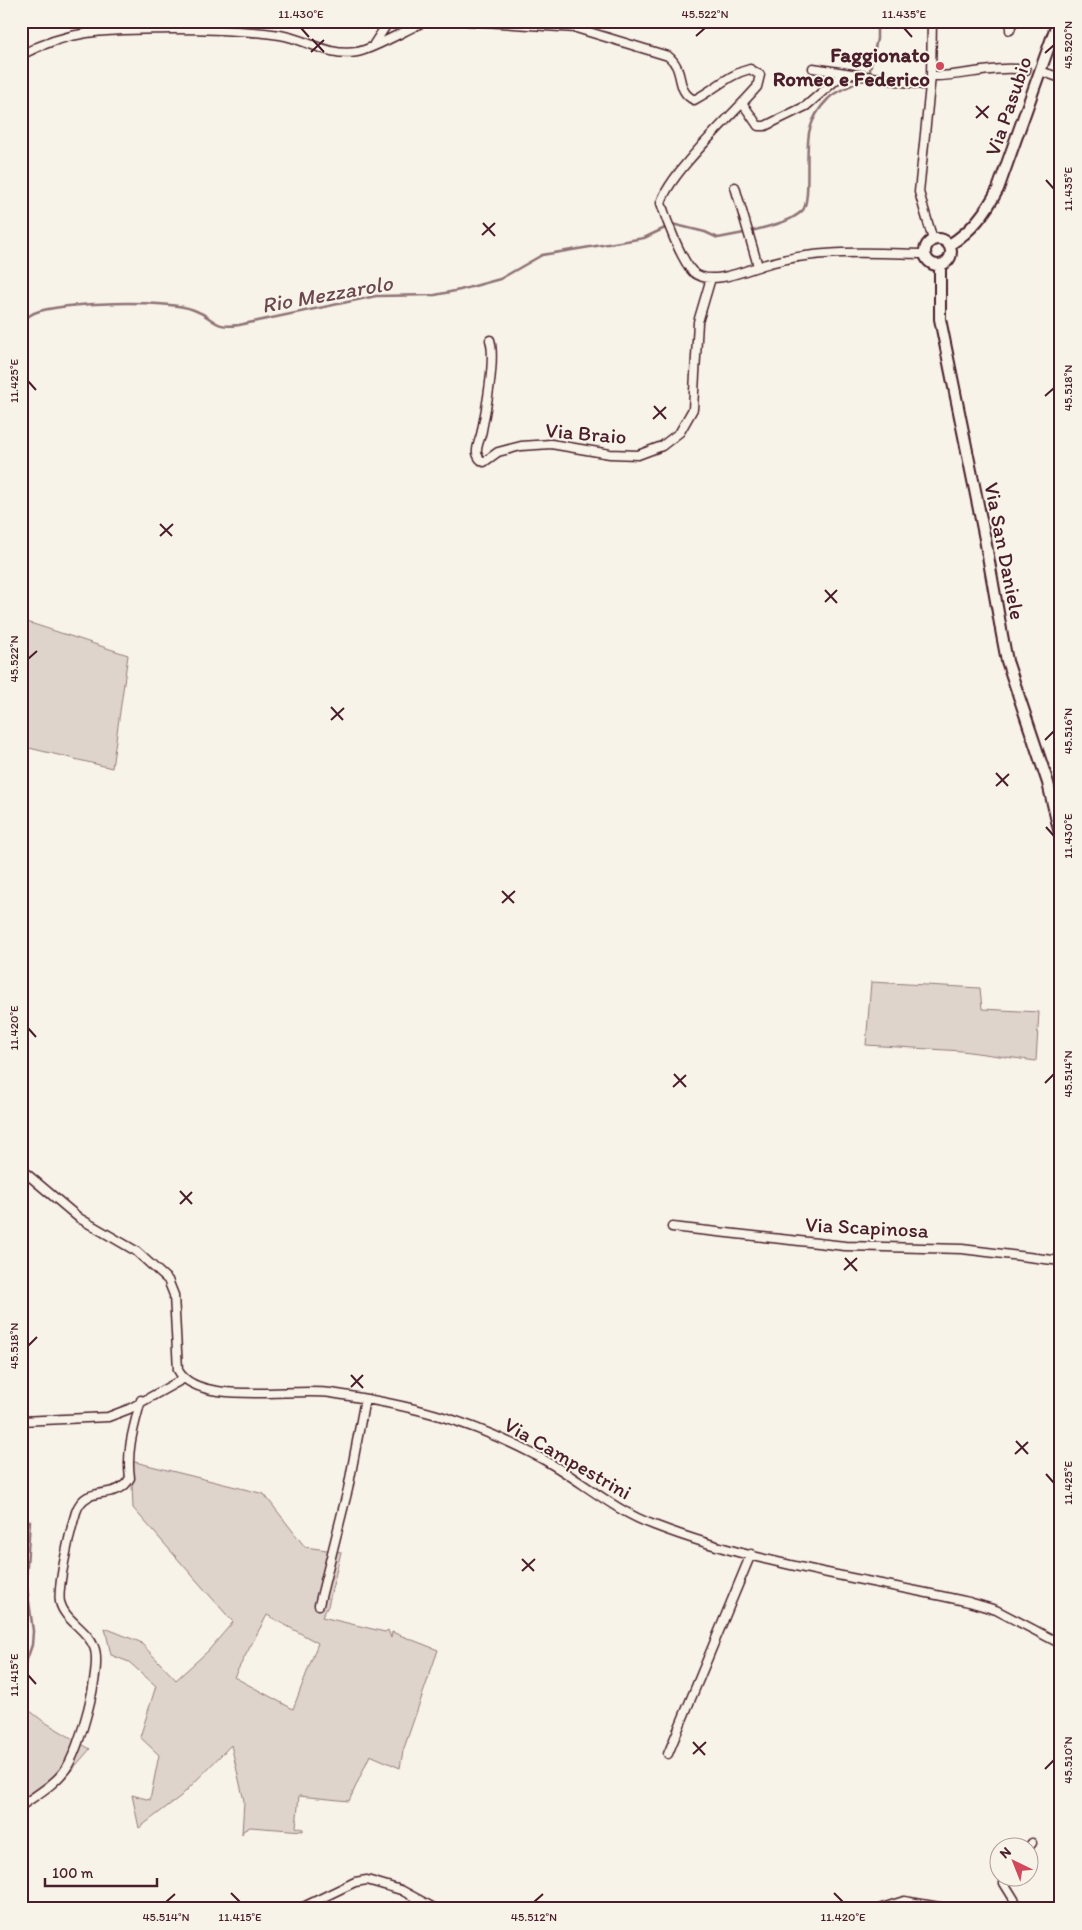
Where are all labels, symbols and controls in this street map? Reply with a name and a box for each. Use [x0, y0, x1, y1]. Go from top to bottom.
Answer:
text: 11.430°E [278, 7, 324, 21]
text: 45.522°N [681, 7, 729, 21]
text: 11.435°E [882, 7, 927, 21]
text: 45.520°N [1061, 21, 1075, 69]
place label: Faggionato Romeo e Federico [773, 42, 930, 91]
street label: Via Pasubio [979, 53, 1037, 159]
marker: Faggionato Romeo e Federico [934, 60, 946, 72]
text: 11.435°E [1061, 166, 1075, 211]
water label: Rio Mezzarolo [259, 269, 395, 319]
text: 11.425°E [7, 359, 21, 403]
text: 45.518°N [1061, 365, 1075, 411]
street label: Via Braio [544, 417, 628, 449]
street label: Via San Daniele [979, 480, 1031, 622]
text: 45.522°N [7, 635, 21, 683]
text: 45.516°N [1061, 708, 1075, 754]
text: 11.430°E [1061, 813, 1075, 859]
text: 11.420°E [7, 1005, 21, 1051]
text: 45.514°N [1061, 1050, 1075, 1098]
street label: Via Scapinosa [804, 1211, 930, 1243]
text: 45.518°N [7, 1323, 21, 1369]
street label: Via Campestrini [500, 1411, 636, 1505]
text: 11.425°E [1061, 1461, 1075, 1505]
text: 11.415°E [7, 1653, 21, 1697]
text: 45.510°N [1061, 1736, 1075, 1784]
north arrow [990, 1838, 1040, 1888]
text: N [996, 1843, 1015, 1862]
scale bar [45, 1855, 158, 1887]
text: 100 m [52, 1864, 94, 1882]
text: 45.514°N [142, 1910, 190, 1924]
text: 11.415°E [218, 1910, 262, 1924]
text: 45.512°N [511, 1910, 557, 1924]
text: 11.420°E [820, 1910, 866, 1924]

